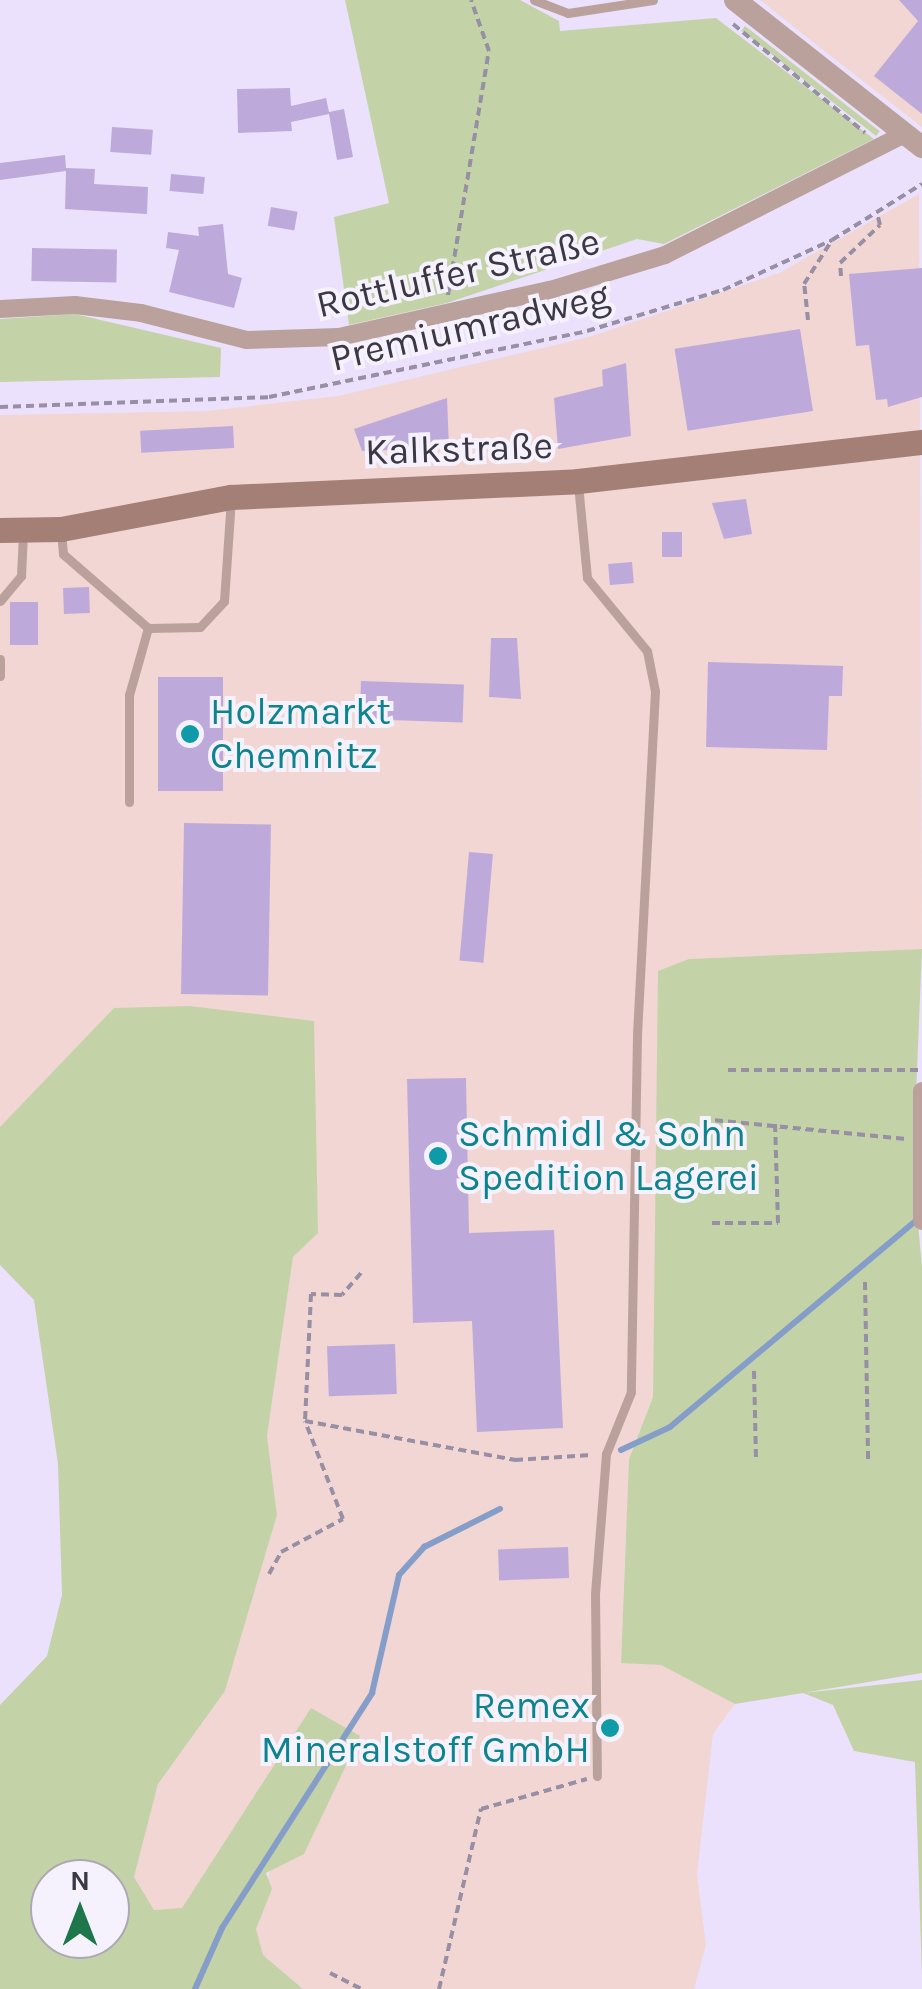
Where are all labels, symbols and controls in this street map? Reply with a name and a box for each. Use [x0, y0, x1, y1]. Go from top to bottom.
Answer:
street label: Rottluffer Straße [312, 218, 604, 328]
street label: Premiumradweg [326, 273, 614, 381]
street label: Kalkstraße [364, 423, 554, 475]
place label: Holzmarkt Chemnitz [210, 689, 391, 778]
marker: Holzmarkt Chemnitz [179, 723, 201, 745]
place label: Schmidl & Sohn Spedition Lagerei [458, 1111, 759, 1200]
marker: Schmidl & Sohn Spedition Lagerei [427, 1145, 449, 1167]
place label: Remex Mineralstoff GmbH [261, 1683, 590, 1772]
marker: Remex Mineralstoff GmbH [599, 1717, 621, 1739]
north arrow [30, 1859, 130, 1959]
text: N [70, 1864, 90, 1897]

